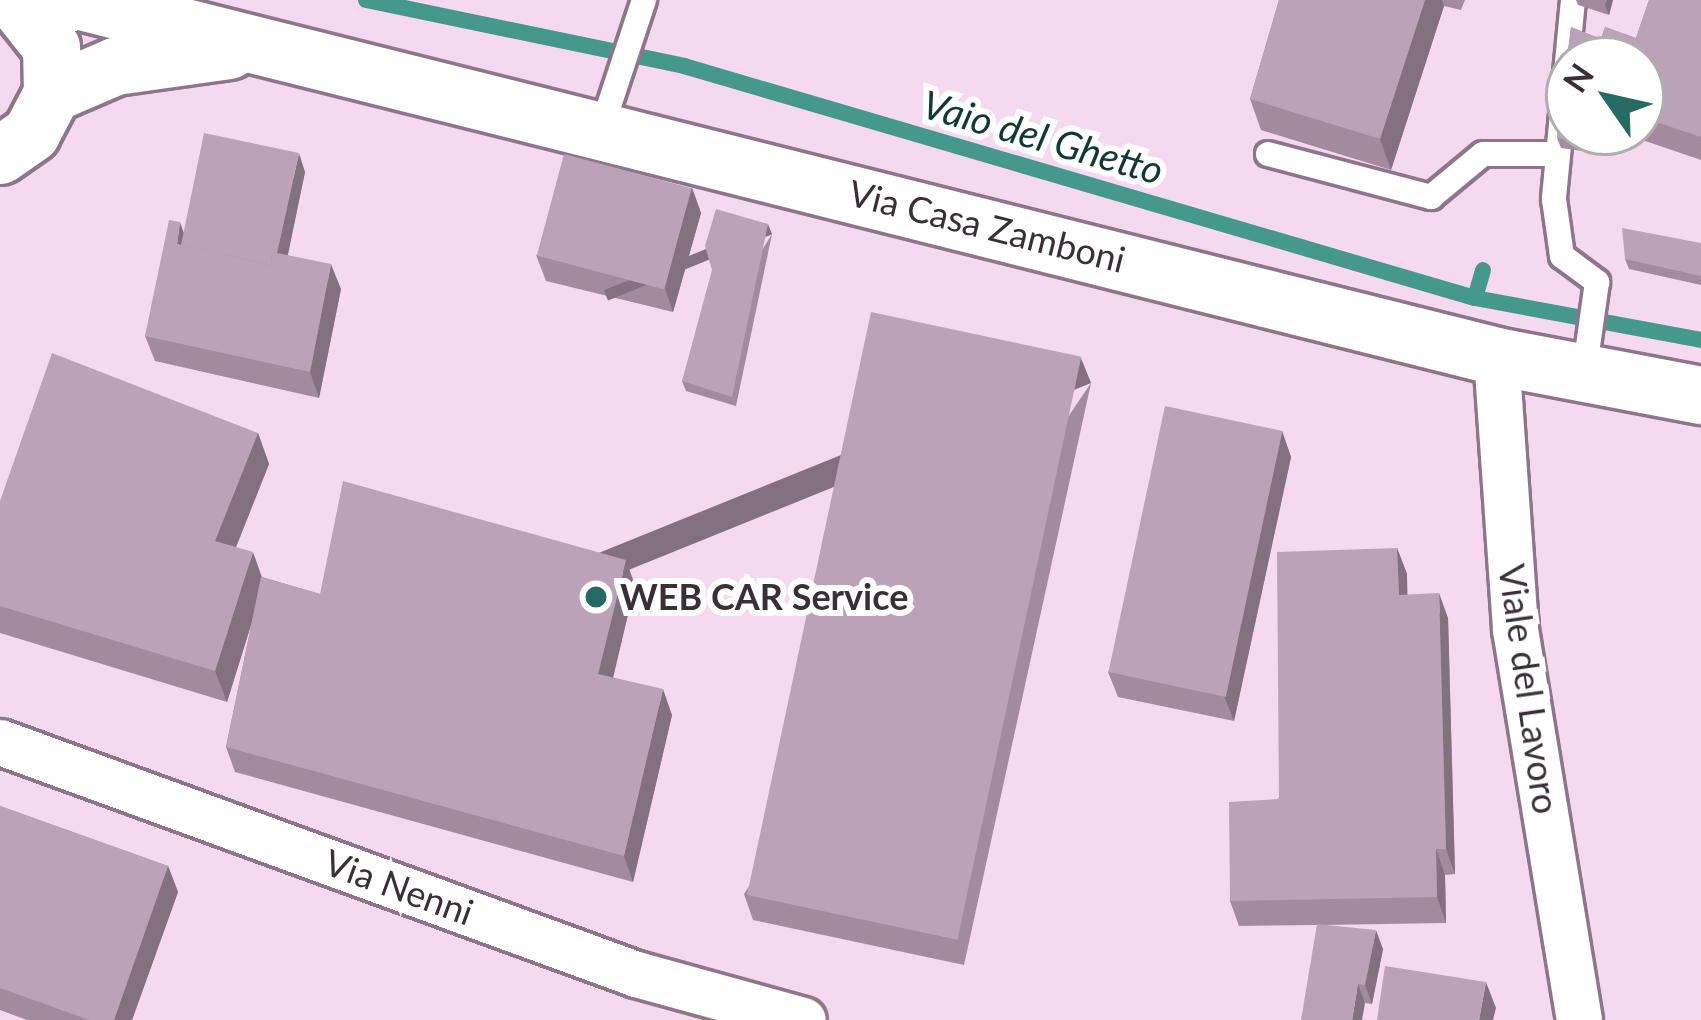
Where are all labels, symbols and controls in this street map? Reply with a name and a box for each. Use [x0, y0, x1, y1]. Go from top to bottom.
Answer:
north arrow [1545, 36, 1665, 156]
text: N [1554, 56, 1601, 99]
water label: Vaio del Ghetto [917, 80, 1169, 194]
street label: Via Casa Zamboni [844, 171, 1130, 281]
street label: Viale del Lavoro [1490, 561, 1568, 817]
place label: WEB CAR Service [620, 575, 908, 619]
marker: WEB CAR Service [583, 584, 609, 610]
street label: Via Nenni [319, 840, 479, 934]

